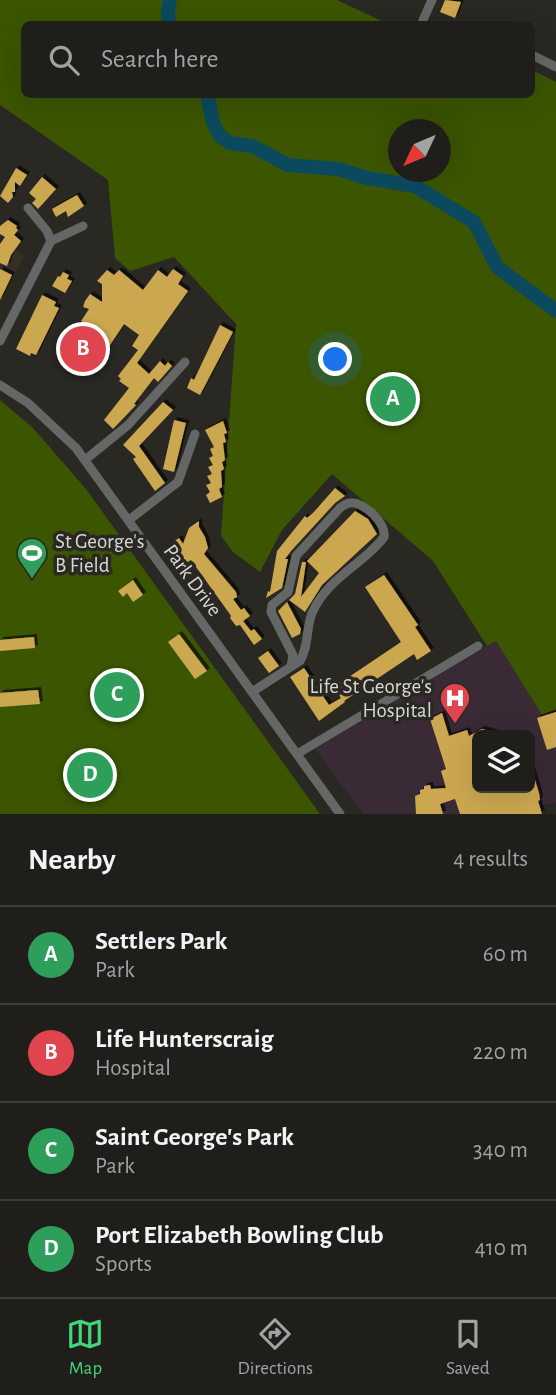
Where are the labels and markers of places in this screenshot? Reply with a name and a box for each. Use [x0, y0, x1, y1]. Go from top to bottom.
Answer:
pin: B [60, 323, 106, 375]
pin: A [370, 373, 416, 425]
place label: St George's B Field [55, 531, 144, 576]
sports icon: St George's B Field [15, 536, 49, 580]
pin: C [94, 669, 140, 721]
place label: Life St George's Hospital [310, 676, 432, 721]
hospital icon: Life St George's Hospital [438, 681, 472, 725]
pin: D [67, 749, 113, 801]

